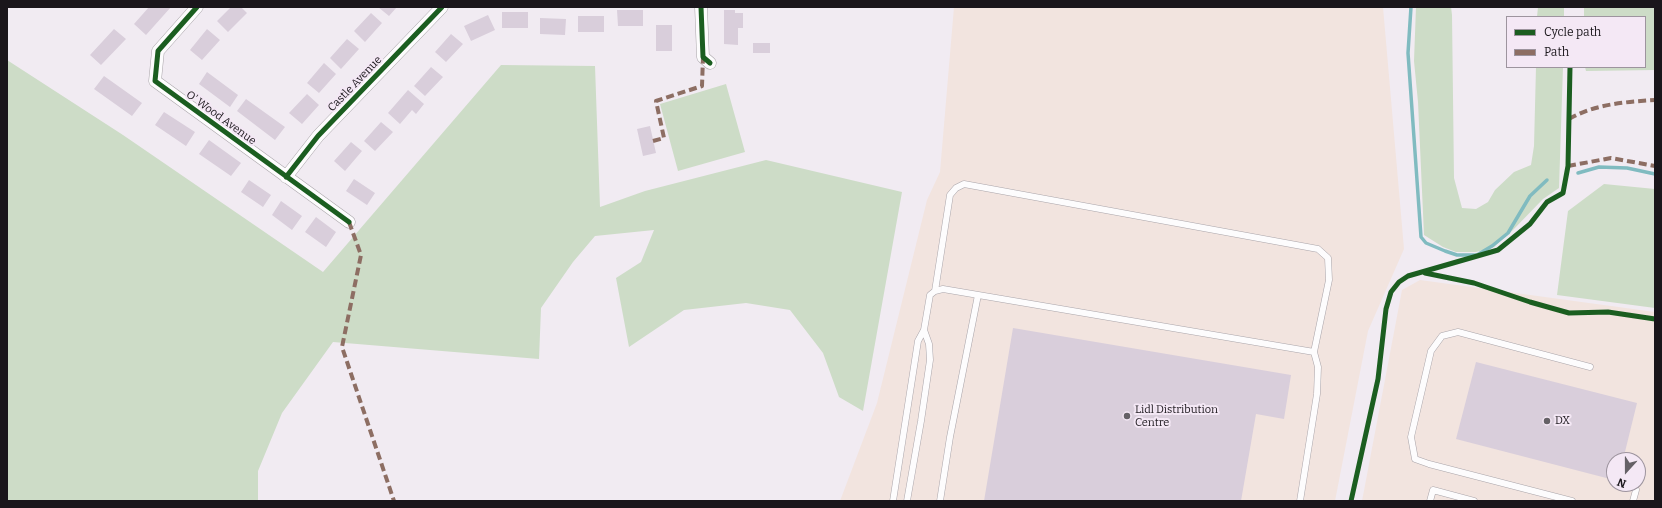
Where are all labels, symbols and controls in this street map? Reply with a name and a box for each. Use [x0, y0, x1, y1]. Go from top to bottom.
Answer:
legend [1506, 16, 1646, 68]
text: Cycle path [1544, 25, 1601, 39]
text: Path [1544, 45, 1569, 59]
street label: Castle Avenue [325, 53, 385, 115]
street label: O' Wood Avenue [183, 88, 259, 148]
place label: Lidl Distribution Centre [1135, 403, 1218, 429]
marker: Lidl Distribution Centre [1122, 411, 1132, 421]
place label: DX [1555, 414, 1570, 428]
marker: DX [1542, 416, 1552, 426]
north arrow [1606, 452, 1646, 492]
text: N [1616, 475, 1628, 490]

